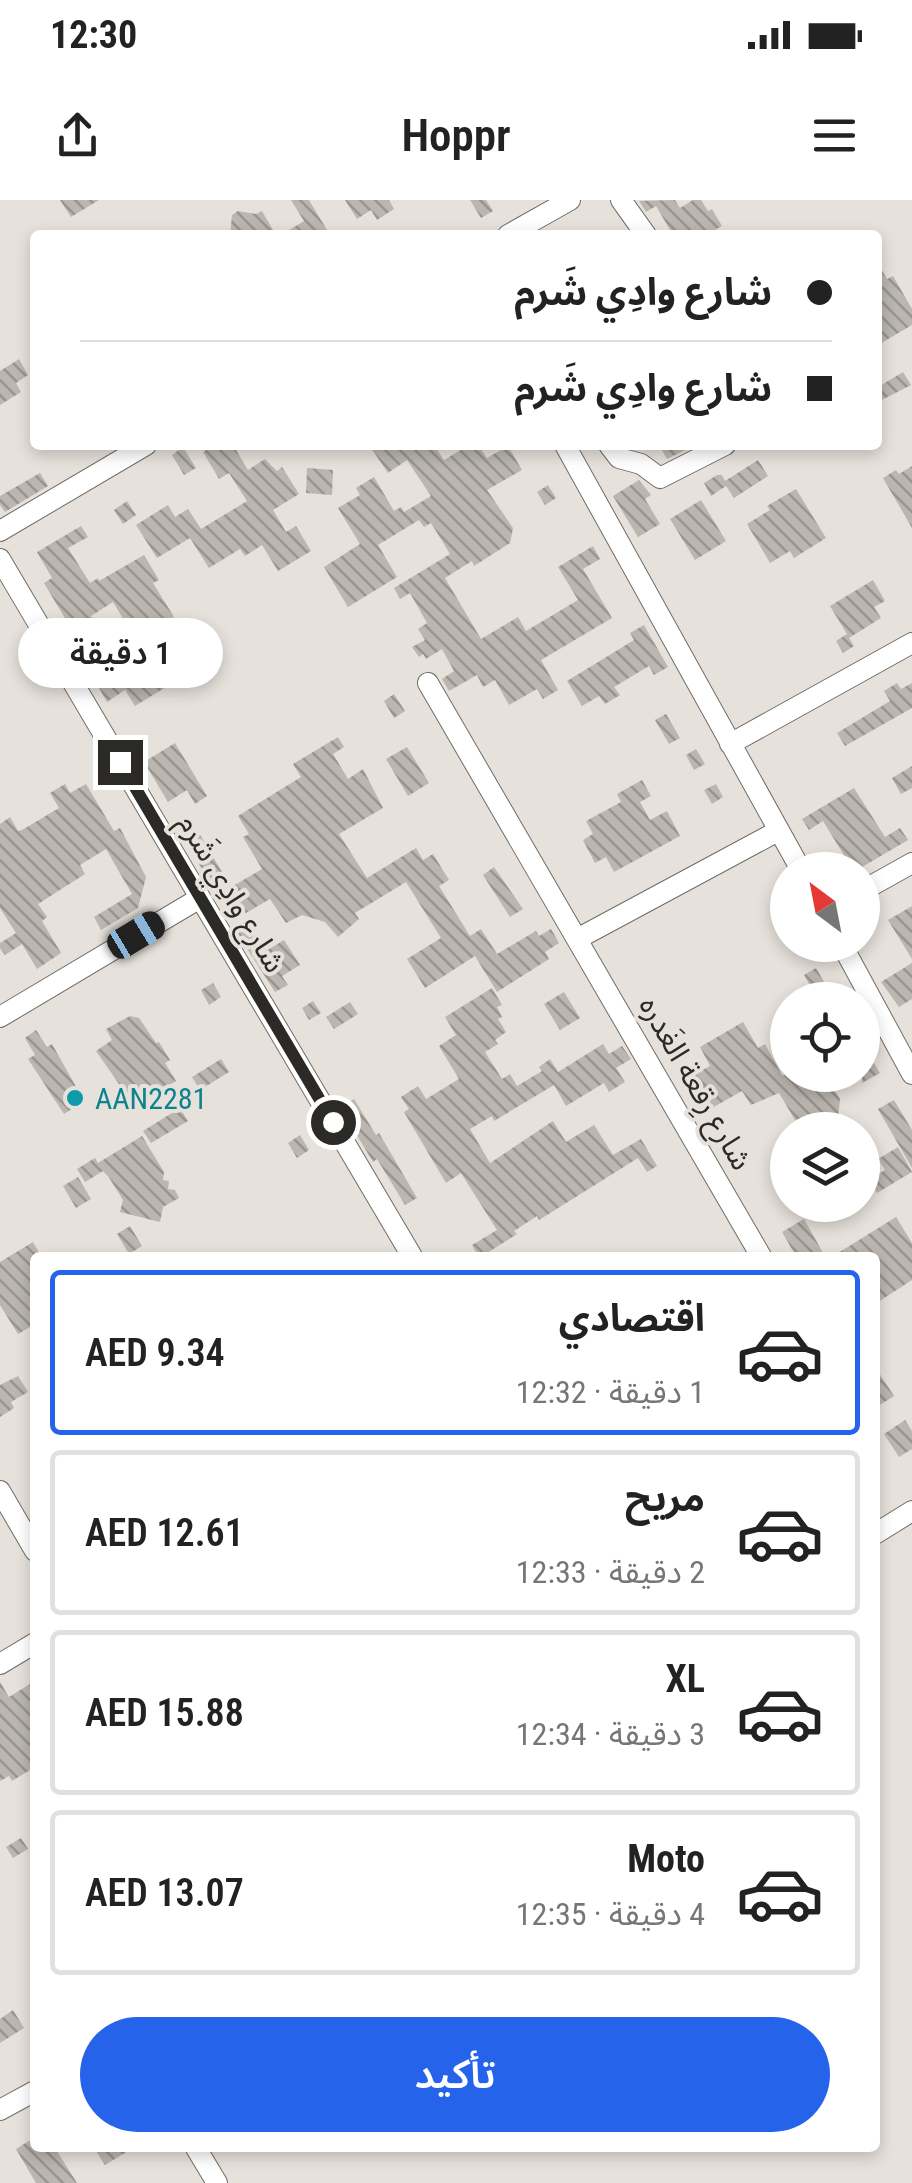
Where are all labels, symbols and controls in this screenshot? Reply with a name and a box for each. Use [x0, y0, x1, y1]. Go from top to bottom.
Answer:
text: 12:30 [50, 13, 137, 57]
icon: share [50, 108, 105, 163]
icon: menu [807, 108, 862, 163]
text: Hoppr [401, 109, 511, 162]
text: شارع وادِي شَرم [515, 270, 772, 314]
text: شارع وادِي شَرم [515, 366, 772, 410]
callout: 1 دقيقة [18, 617, 222, 687]
text: 1 دقيقة [70, 634, 171, 672]
route end [98, 740, 143, 785]
street label: شارع وادِي شَرم [166, 807, 293, 982]
north arrow [770, 852, 880, 962]
map controls [770, 852, 880, 1222]
car [103, 907, 169, 963]
button: locate [770, 982, 880, 1092]
street label: شارع رِقعة الغَدره [628, 990, 760, 1179]
place label: AAN2281 [95, 1081, 207, 1116]
marker: AAN2281 [64, 1087, 86, 1109]
route start [311, 1100, 356, 1145]
button: layers [770, 1112, 880, 1222]
text: اقتصادي [559, 1296, 705, 1340]
icon: car [735, 1308, 825, 1398]
text: AED 9.34 [85, 1331, 225, 1375]
text: 1 دقيقة · 12:32 [516, 1373, 705, 1411]
text: مريح [625, 1476, 705, 1520]
icon: car [735, 1488, 825, 1578]
text: AED 12.61 [85, 1511, 244, 1555]
text: 2 دقيقة · 12:33 [516, 1553, 705, 1591]
text: XL [666, 1657, 705, 1701]
icon: car [735, 1668, 825, 1758]
text: AED 15.88 [85, 1691, 244, 1735]
text: 3 دقيقة · 12:34 [516, 1715, 705, 1753]
text: Moto [627, 1837, 705, 1881]
icon: car [735, 1848, 825, 1938]
text: AED 13.07 [85, 1871, 244, 1915]
text: 4 دقيقة · 12:35 [516, 1895, 705, 1933]
button: تأكيد [80, 2017, 830, 2132]

